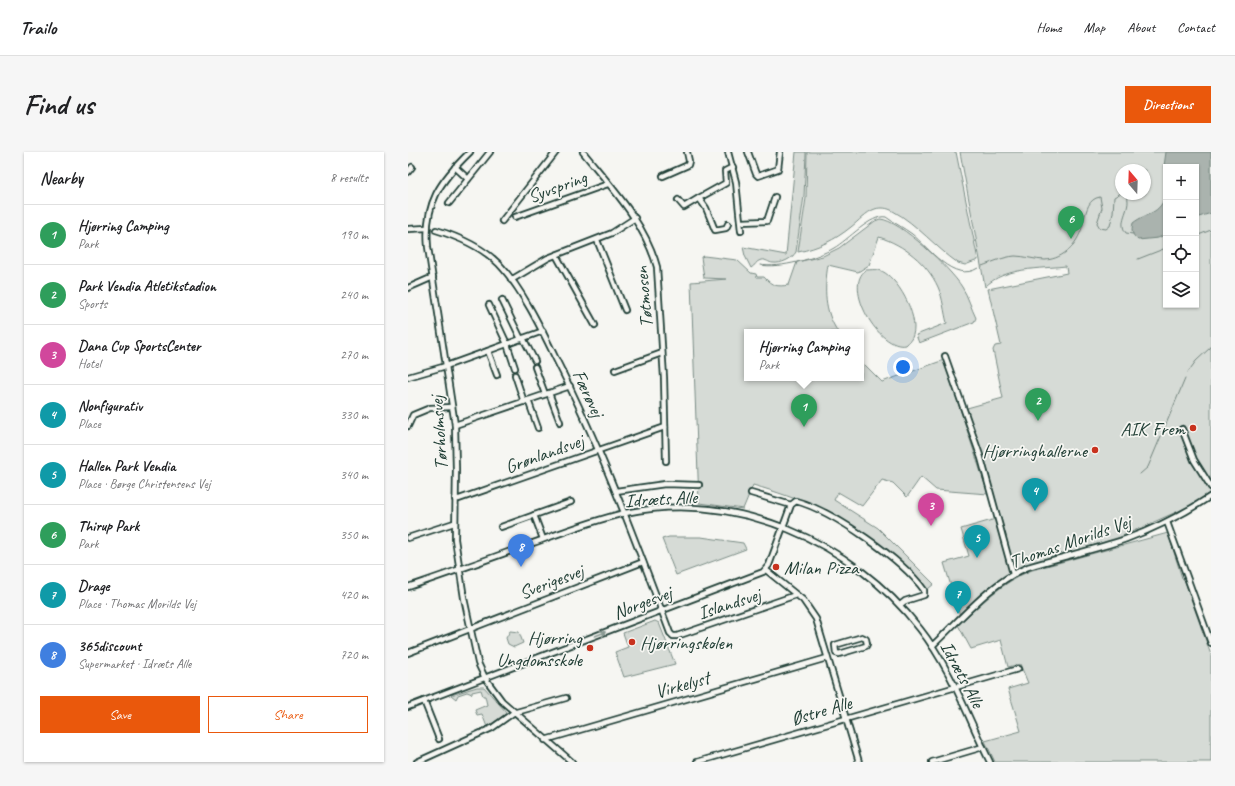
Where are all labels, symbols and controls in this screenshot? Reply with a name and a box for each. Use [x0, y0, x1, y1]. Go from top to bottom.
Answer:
text: Trailo [20, 16, 56, 40]
text: Home [1036, 19, 1062, 36]
text: Map [1084, 19, 1105, 36]
text: About [1127, 19, 1155, 36]
text: Contact [1177, 19, 1215, 36]
button: Directions [1125, 86, 1211, 123]
text: Find us [24, 87, 94, 122]
north arrow [1115, 164, 1151, 200]
map controls [1163, 164, 1199, 308]
button: + [1163, 164, 1199, 200]
street label: Syvspring [525, 165, 591, 209]
text: Nearby [40, 168, 83, 189]
text: 8 results [330, 170, 368, 186]
button: − [1163, 200, 1199, 236]
pin: 6 [1058, 206, 1084, 239]
text: Hjørring Camping [78, 217, 169, 236]
text: 1 [50, 227, 56, 243]
text: 190 m [340, 227, 368, 243]
text: Park [78, 236, 99, 252]
button: locate [1163, 236, 1199, 272]
street label: Tøtmosen [629, 265, 659, 328]
button: layers [1163, 272, 1199, 308]
text: Park Vendia Atletikstadion [78, 277, 216, 296]
text: 2 [50, 287, 56, 303]
text: 240 m [340, 287, 368, 303]
text: Sports [78, 296, 107, 312]
popup [744, 329, 864, 381]
text: Dana Cup SportsCenter [78, 337, 200, 356]
text: Hjørring Camping [759, 338, 849, 357]
text: 3 [50, 347, 56, 363]
text: 270 m [340, 347, 368, 363]
text: Hotel [78, 356, 101, 372]
text: Park [759, 357, 779, 373]
your location [893, 357, 913, 377]
street label: Færøvej [567, 366, 611, 424]
pin: 2 [1025, 388, 1051, 421]
street label: Tørholmsvej [424, 393, 454, 471]
pin: 1 [791, 394, 817, 427]
text: Nonfigurativ [78, 397, 142, 416]
text: 4 [50, 407, 56, 423]
text: 330 m [340, 407, 368, 423]
text: Place [78, 416, 101, 432]
place label: AIK Frem [1120, 417, 1186, 441]
marker: AIK Frem [1188, 423, 1198, 433]
street label: Grønlandsvej [502, 428, 589, 479]
place label: Hjørringhallerne [982, 439, 1089, 463]
marker: Hjørringhallerne [1090, 445, 1100, 455]
text: Hallen Park Vendia [78, 457, 176, 476]
text: 5 [50, 467, 56, 483]
text: 340 m [340, 467, 368, 483]
text: Place · Børge Christensens Vej [78, 476, 210, 492]
pin: 4 [1022, 478, 1048, 511]
street label: Idræts Alle [624, 485, 700, 513]
pin: 3 [918, 493, 944, 526]
street label: Thomas Morilds Vej [1007, 509, 1137, 574]
text: Thirup Park [78, 517, 139, 536]
pin: 5 [964, 525, 990, 558]
text: 6 [50, 527, 56, 543]
text: 350 m [340, 527, 368, 543]
pin: 8 [508, 534, 534, 567]
text: Park [78, 536, 99, 552]
place label: Milan Pizza [784, 556, 860, 580]
street label: Sverigesvej [516, 558, 589, 605]
marker: Milan Pizza [771, 562, 781, 572]
text: Drage [78, 577, 109, 596]
street label: Norgesvej [610, 580, 678, 625]
pin: 7 [945, 581, 971, 614]
street label: Islandsvej [695, 582, 766, 625]
text: 7 [50, 587, 56, 603]
text: 420 m [340, 587, 368, 603]
text: Place · Thomas Morilds Vej [78, 596, 196, 612]
place label: Hjørring Ungdomsskole [497, 626, 584, 672]
one-way arrow [594, 630, 606, 638]
place label: Hjørringskolen [640, 631, 733, 655]
text: 365discount [78, 637, 141, 656]
marker: Hjørringskolen [627, 637, 637, 647]
street label: Idræts Alle [935, 637, 990, 714]
marker: Hjørring Ungdomsskole [585, 643, 595, 653]
text: 8 [50, 647, 56, 663]
text: 720 m [340, 647, 368, 663]
text: Supermarket · Idræts Alle [78, 656, 191, 672]
street label: Virkelyst [652, 665, 715, 704]
street label: Østre Alle [788, 690, 856, 731]
button: Save [40, 696, 200, 733]
button: Share [208, 696, 368, 733]

